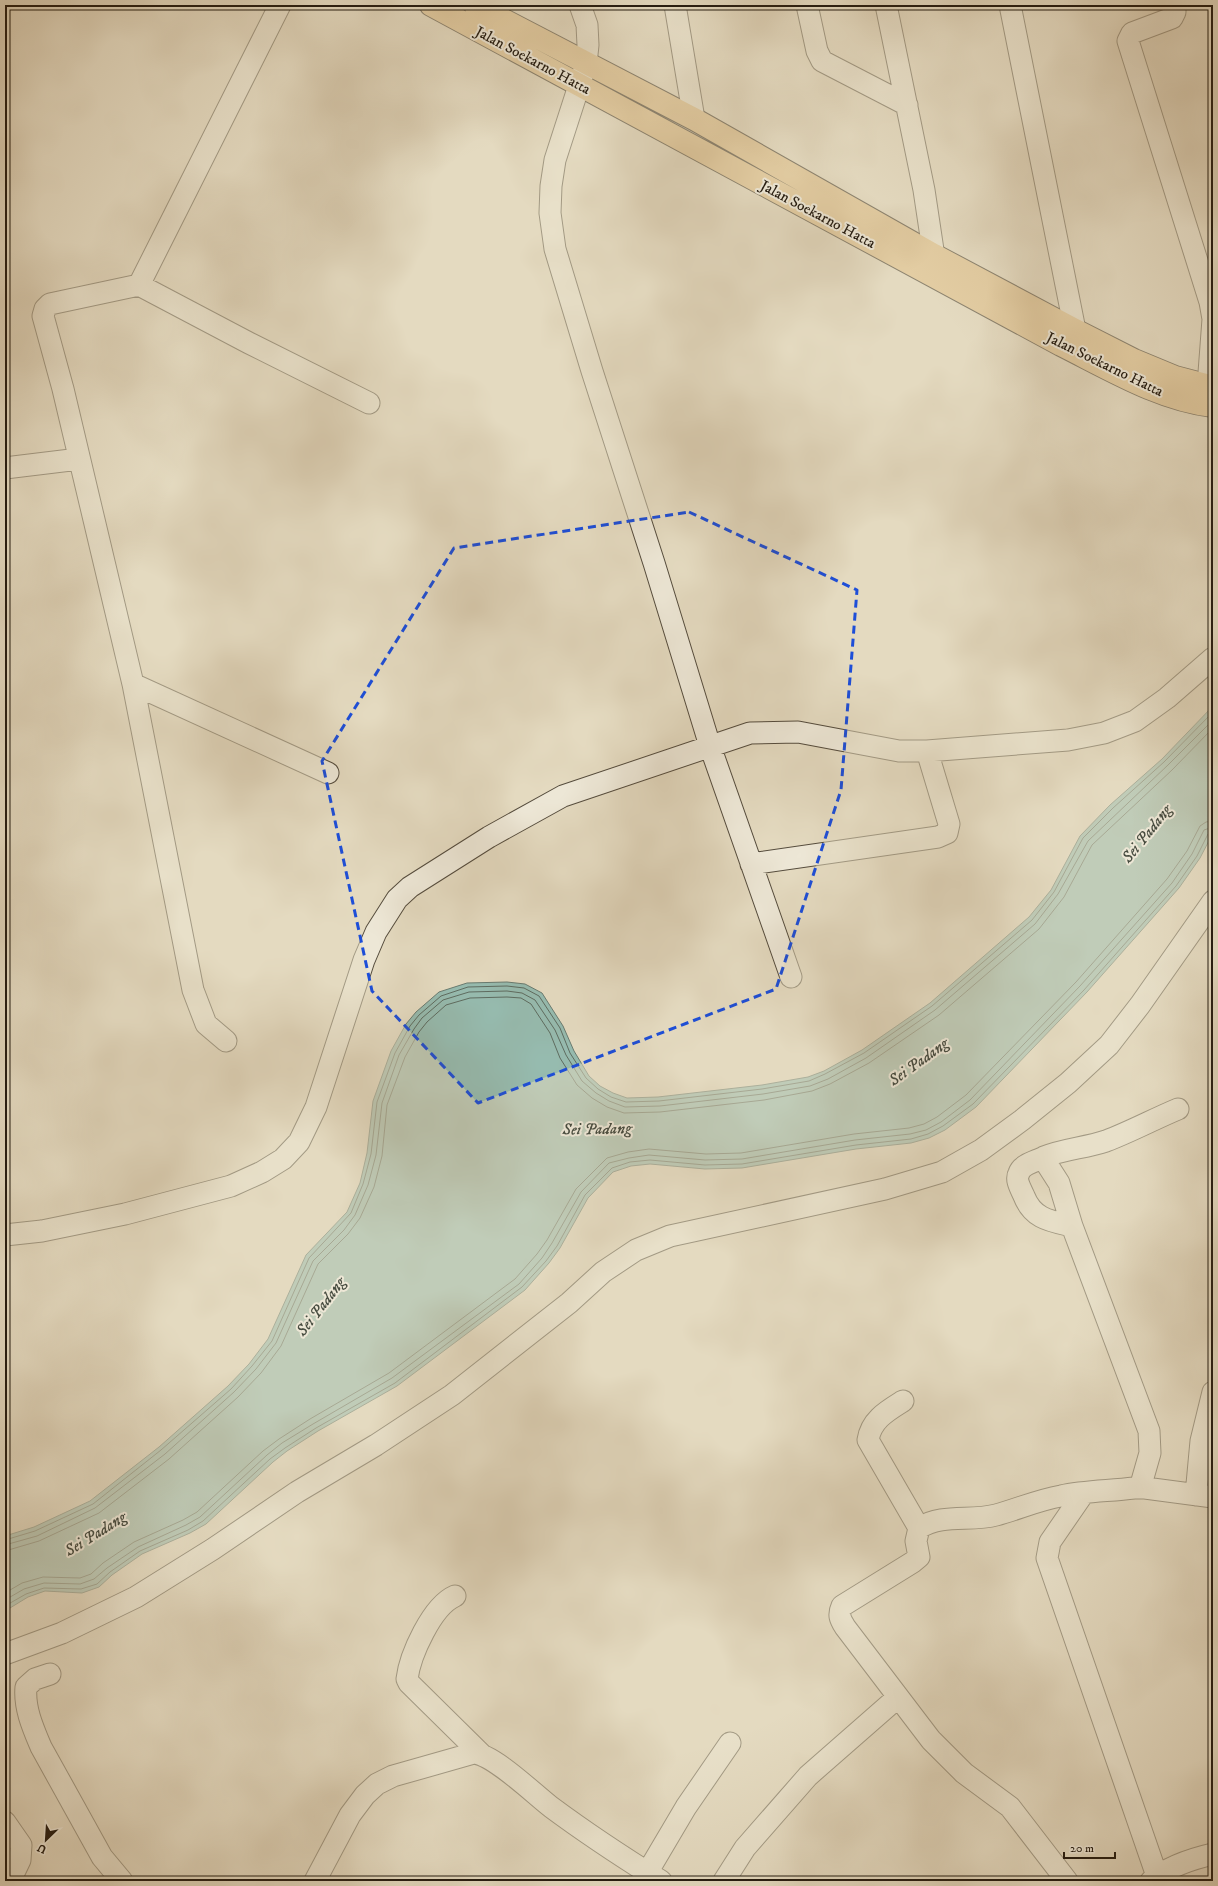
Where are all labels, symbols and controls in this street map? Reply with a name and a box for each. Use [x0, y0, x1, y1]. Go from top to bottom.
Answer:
street label: Jalan Soekarno Hatta [470, 21, 594, 99]
street label: Jalan Soekarno Hatta [755, 175, 879, 253]
street label: Jalan Soekarno Hatta [1041, 327, 1167, 401]
water label: Sei Padang [1117, 799, 1177, 868]
water label: Sei Padang [884, 1033, 954, 1091]
water label: Sei Padang [561, 1118, 633, 1140]
water label: Sei Padang [291, 1272, 351, 1341]
water label: Sei Padang [60, 1506, 131, 1561]
north arrow [26, 1820, 66, 1860]
scale bar [1064, 1834, 1115, 1860]
text: U [35, 1840, 49, 1856]
text: 20 m [1070, 1841, 1094, 1856]

